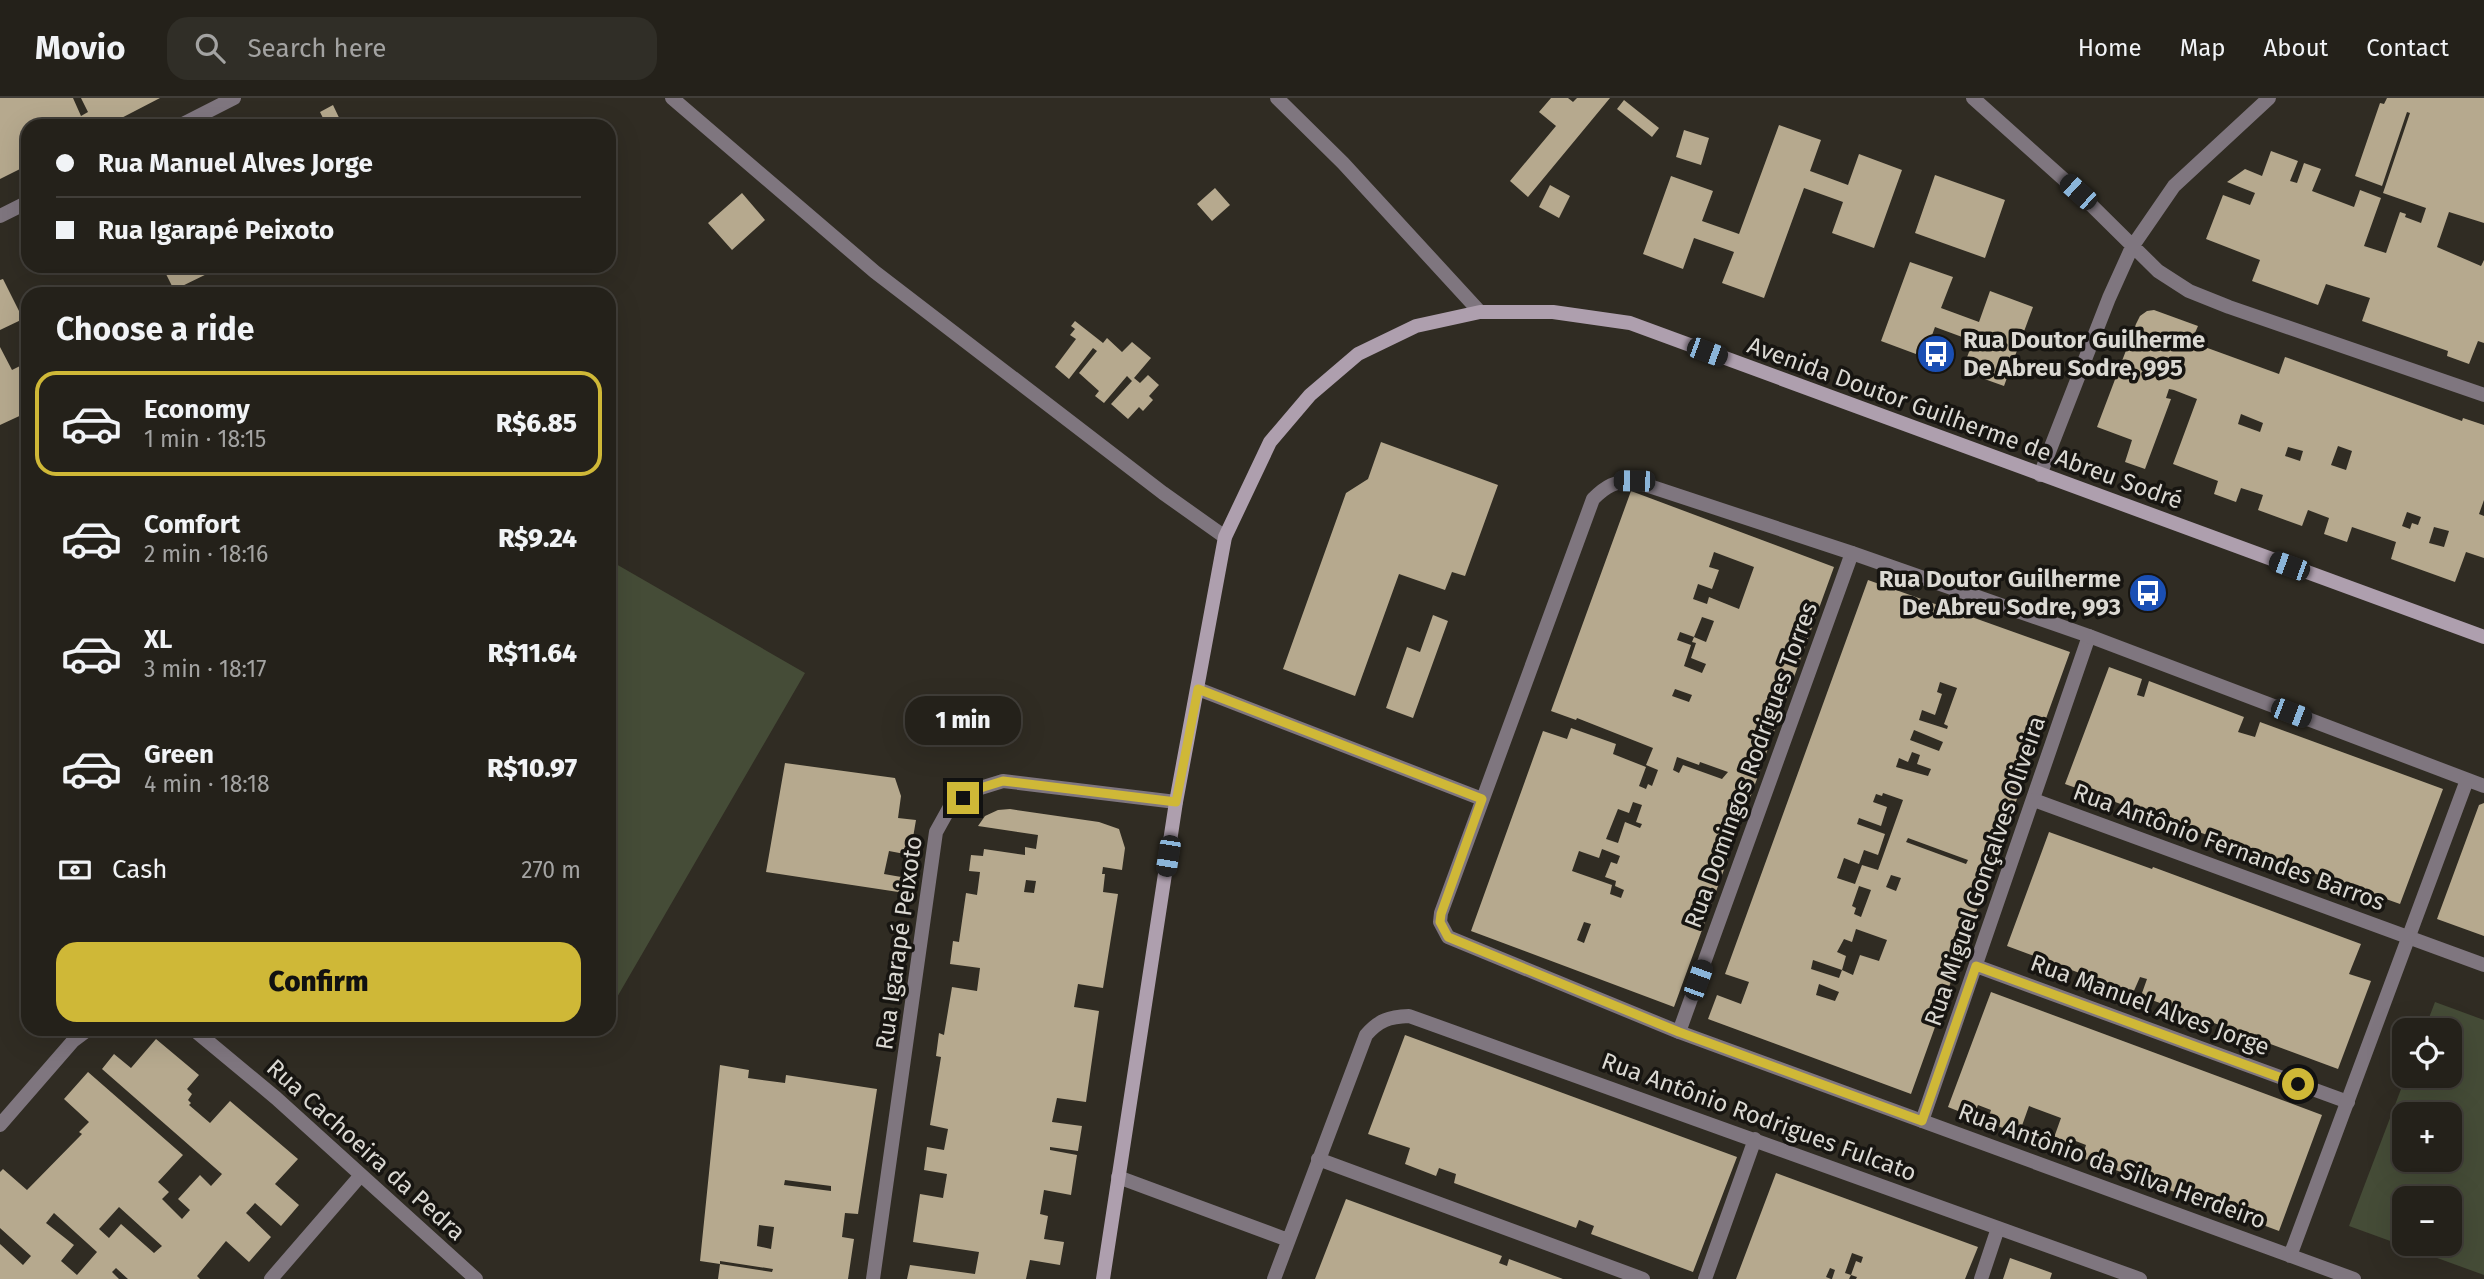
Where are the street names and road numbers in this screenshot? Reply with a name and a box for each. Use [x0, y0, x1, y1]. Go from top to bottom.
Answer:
street label: Avenida Doutor Guilherme de Abreu Sodré [1744, 331, 2186, 515]
street label: Rua Domingos Rodrigues Torres [1679, 598, 1823, 932]
street label: Rua Miguel Gonçalves Oliveira [1919, 712, 2051, 1030]
street label: Rua Antônio Fernandes Barros [2069, 778, 2389, 916]
street label: Rua Igarapé Peixoto [870, 834, 928, 1052]
street label: Rua Manuel Alves Jorge [2027, 949, 2273, 1061]
street label: Rua Antônio Rodrigues Fulcato [1598, 1047, 1920, 1187]
street label: Rua Cachoeira da Pedra [261, 1054, 471, 1246]
street label: Rua Antônio da Silva Herdeiro [1954, 1097, 2270, 1235]

